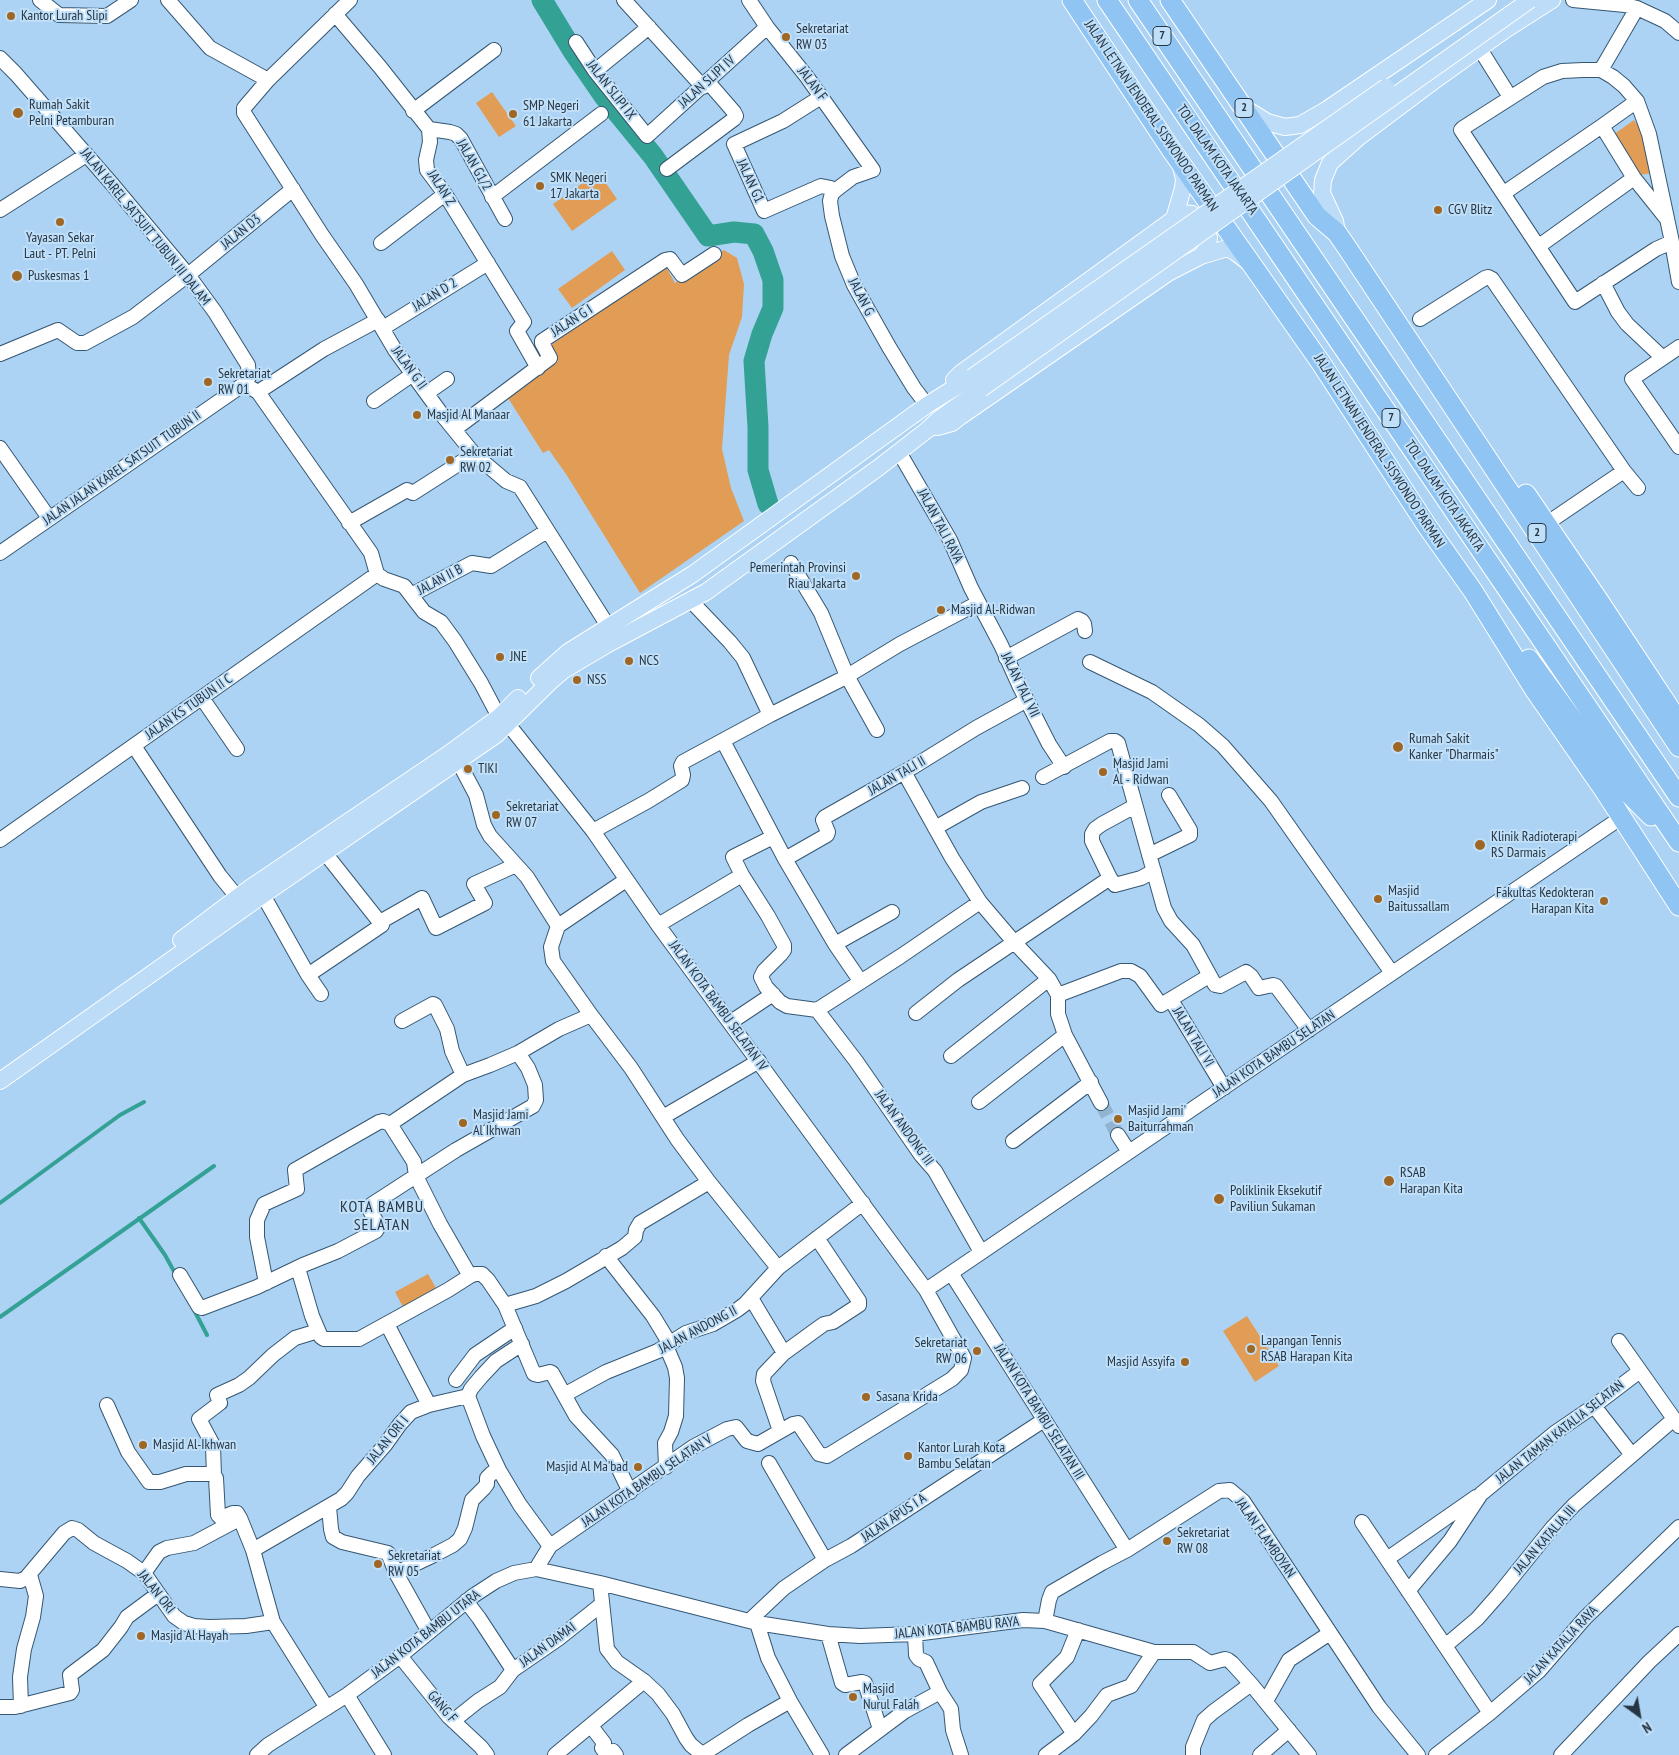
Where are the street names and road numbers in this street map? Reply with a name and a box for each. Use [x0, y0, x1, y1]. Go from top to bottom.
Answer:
street label: JALAN LETNAN JENDERAL SISWONDO PARMAN [1080, 17, 1222, 215]
road number: 7 [1153, 27, 1171, 46]
street label: JALAN SLIPI IV [675, 52, 739, 112]
street label: JALAN SLIPI IX [583, 57, 639, 123]
street label: JALAN F [794, 63, 830, 105]
road number: 2 [1235, 99, 1253, 118]
street label: TOL DALAM KOTA JAKARTA [1173, 102, 1261, 218]
street label: JALAN G1/2 [453, 136, 495, 194]
street label: JALAN KAREL SATSUIT TUBUN III DALAM [76, 145, 214, 309]
street label: JALAN G1 [733, 157, 767, 205]
street label: JALAN Z [424, 167, 458, 209]
street label: JALAN D3 [218, 211, 264, 253]
street label: JALAN D 2 [410, 275, 460, 315]
street label: JALAN G [844, 275, 878, 319]
street label: JALAN G I [548, 301, 596, 341]
street label: JALAN G II [388, 343, 430, 393]
street label: JALAN LETNAN JENDERAL SISWONDO PARMAN [1310, 351, 1448, 551]
street label: JALAN JALAN KAREL SATSUIT TUBUN II [40, 407, 204, 529]
road number: 7 [1382, 408, 1400, 428]
street label: TOL DALAM KOTA JAKARTA [1401, 437, 1487, 555]
street label: JALAN TALI RAYA [913, 486, 967, 566]
road number: 2 [1528, 524, 1546, 542]
street label: JALAN II B [414, 561, 466, 599]
street label: JALAN TALI VII [997, 650, 1043, 720]
street label: JALAN KS TUBUN II C [142, 671, 236, 743]
street label: JALAN TALI II [865, 753, 929, 799]
street label: JALAN KOTA BAMBU SELATAN IV [665, 938, 771, 1074]
street label: JALAN TALI VI [1169, 1004, 1217, 1070]
street label: JALAN KOTA BAMBU SELATAN [1210, 1007, 1338, 1101]
street label: JALAN ANDONG III [871, 1087, 937, 1169]
street label: JALAN ANDONG II [656, 1302, 740, 1358]
street label: JALAN KOTA BAMBU SELATAN III [990, 1341, 1088, 1483]
street label: JALAN TAMAN KATALIA SELATAN [1493, 1377, 1627, 1487]
street label: JALAN ORI I [364, 1413, 412, 1467]
street label: JALAN KOTA BAMBU SELATAN V [579, 1431, 715, 1531]
street label: JALAN APUS I A [858, 1490, 930, 1546]
street label: JALAN FLAMBOYAN [1231, 1495, 1299, 1581]
street label: JALAN KATALIA III [1510, 1502, 1580, 1578]
street label: JALAN ORI [134, 1567, 178, 1617]
street label: JALAN KOTA BAMBU UTARA [368, 1586, 484, 1682]
street label: JALAN KATALIA RAYA [1521, 1602, 1601, 1688]
street label: JALAN KOTA BAMBU RAYA [894, 1613, 1020, 1643]
street label: JALAN DAMAI [517, 1619, 579, 1671]
street label: GANG F [424, 1688, 460, 1726]

